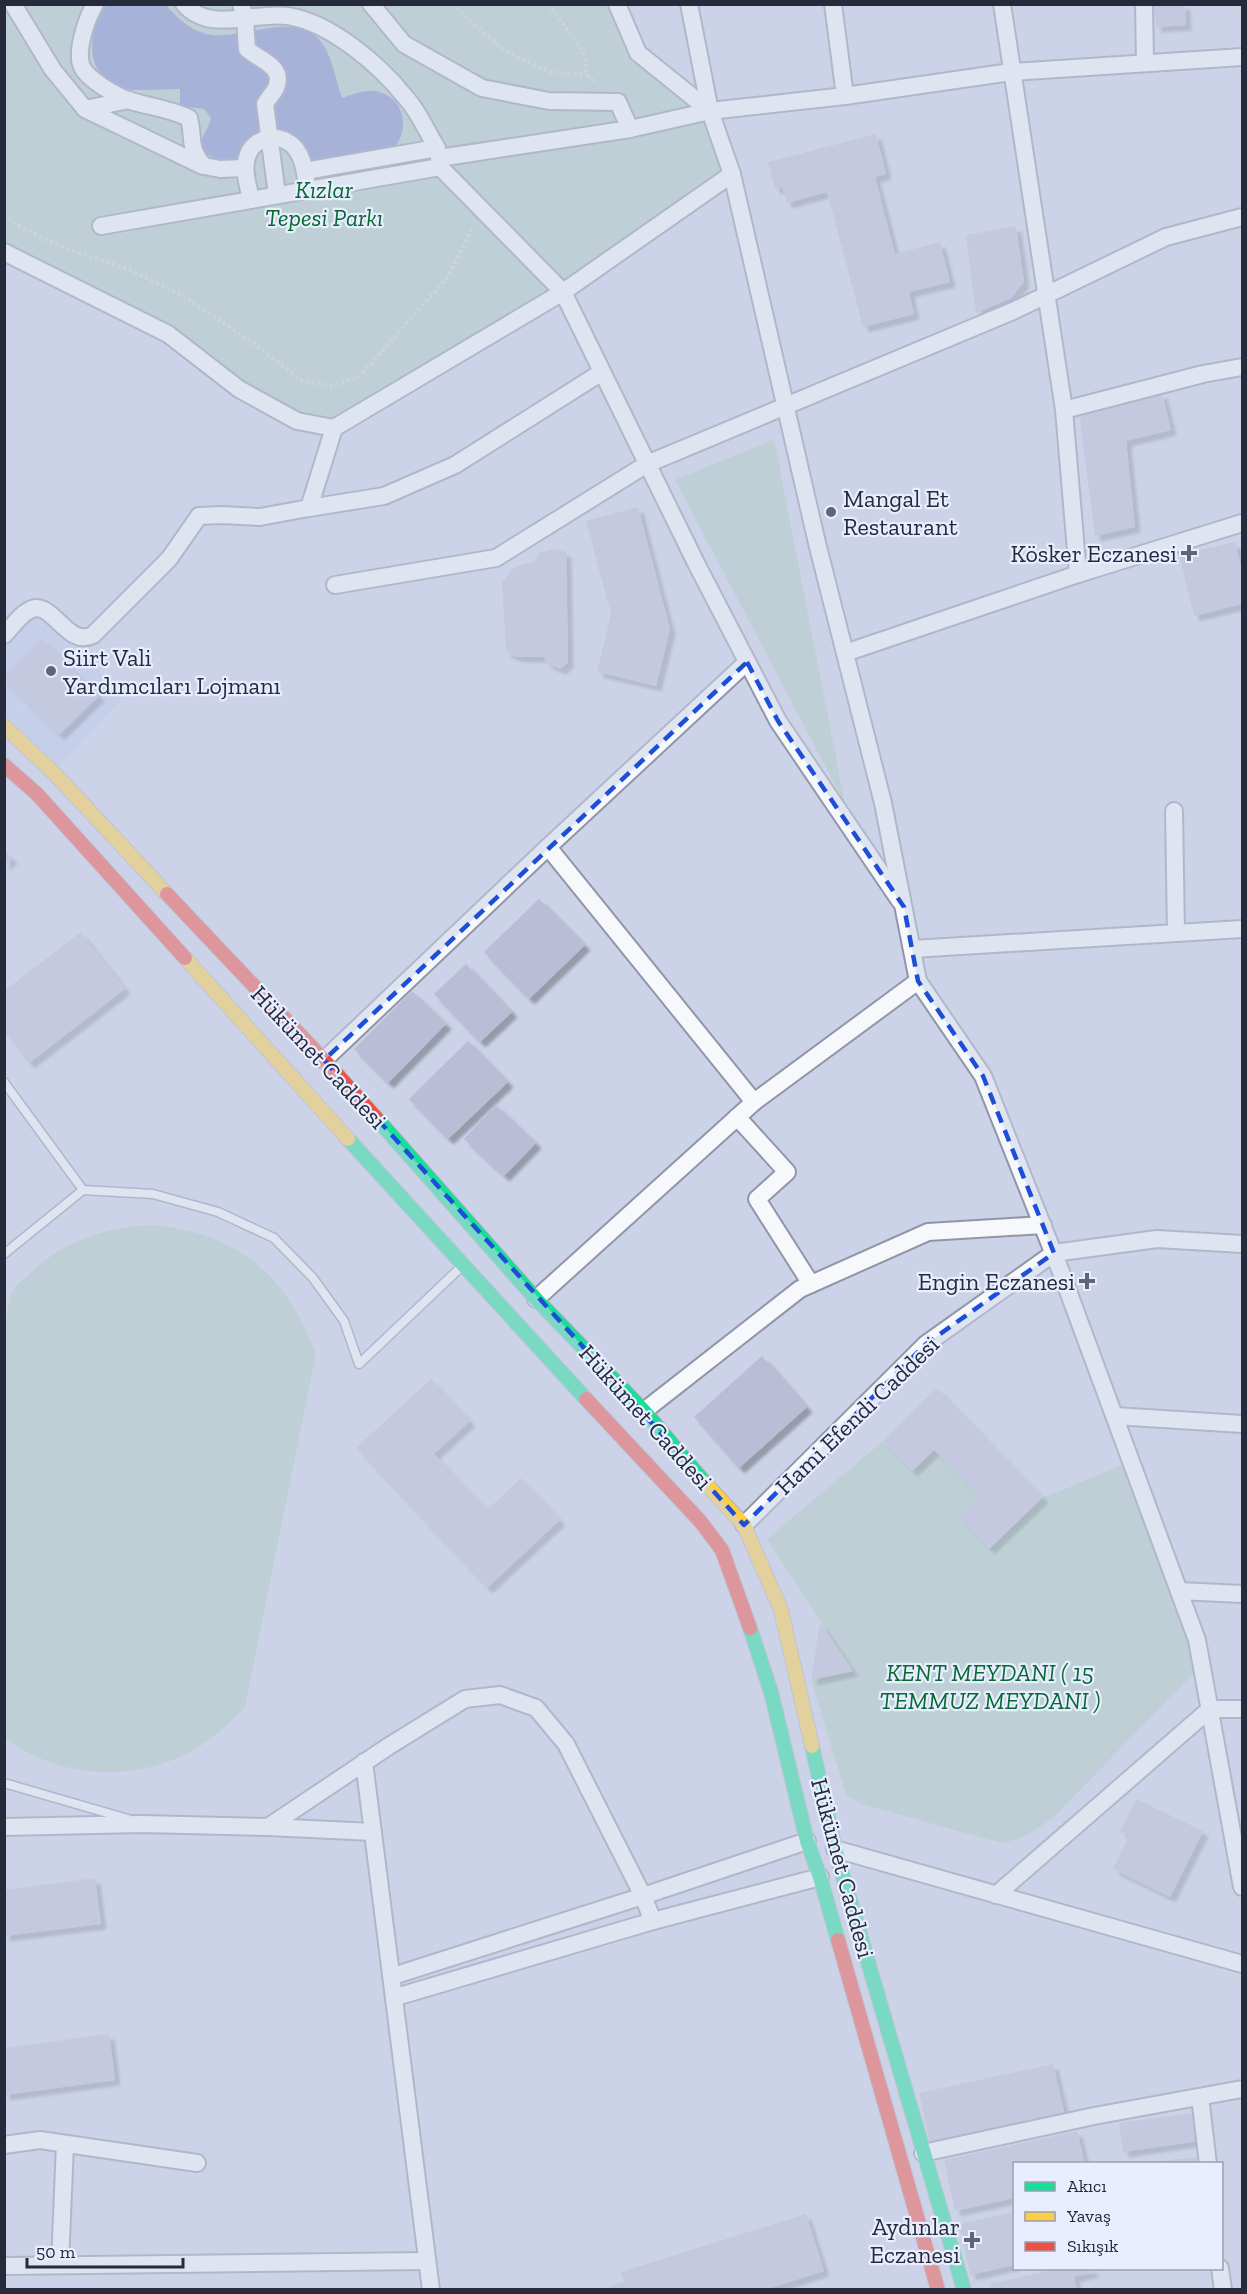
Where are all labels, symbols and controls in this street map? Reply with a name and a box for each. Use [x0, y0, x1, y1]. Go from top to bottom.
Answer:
park label: Kızlar Tepesi Parkı [265, 175, 383, 232]
place label: Mangal Et Restaurant [843, 484, 958, 541]
marker: Mangal Et Restaurant [824, 505, 838, 519]
place label: Kösker Eczanesi [1011, 539, 1177, 568]
marker: Kösker Eczanesi [1182, 546, 1196, 560]
place label: Siirt Vali Yardımcıları Lojmanı [62, 643, 281, 700]
marker: Siirt Vali Yardımcıları Lojmanı [44, 664, 58, 678]
street label: Hükümet Caddesi [245, 979, 393, 1135]
place label: Engin Eczanesi [918, 1267, 1075, 1296]
marker: Engin Eczanesi [1080, 1274, 1094, 1288]
street label: Hami Efendi Caddesi [769, 1329, 945, 1501]
street label: Hükümet Caddesi [573, 1338, 719, 1496]
park label: KENT MEYDANI ( 15 TEMMUZ MEYDANI ) [880, 1658, 1100, 1715]
street label: Hükümet Caddesi [805, 1775, 881, 1962]
legend [1013, 2162, 1223, 2270]
text: Akıcı [1067, 2175, 1106, 2197]
text: Yavaş [1066, 2205, 1111, 2227]
place label: Aydınlar Eczanesi [870, 2212, 960, 2269]
scale bar [27, 2231, 183, 2269]
marker: Aydınlar Eczanesi [965, 2233, 979, 2247]
text: Sıkışık [1067, 2235, 1119, 2257]
text: 50 m [36, 2241, 76, 2263]

